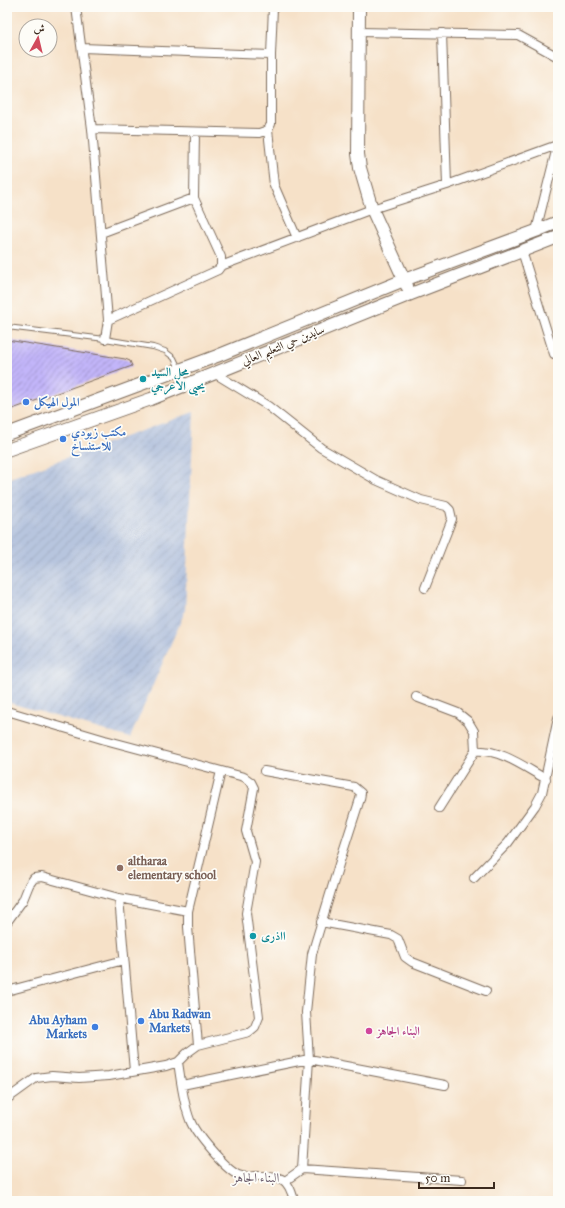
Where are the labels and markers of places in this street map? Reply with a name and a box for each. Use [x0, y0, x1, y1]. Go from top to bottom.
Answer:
place label: محل السيد يحيى الاعرجي [150, 365, 206, 396]
marker: محل السيد يحيى الاعرجي [138, 374, 148, 384]
place label: المول الهيكل [34, 395, 80, 410]
marker: المول الهيكل [21, 397, 31, 407]
place label: مكتب زيودي للاستنساخ [71, 425, 126, 457]
marker: مكتب زيودي للاستنساخ [58, 434, 68, 444]
place label: altharaa elementary school [128, 854, 217, 883]
marker: altharaa elementary school [115, 863, 125, 873]
place label: ااذرى [261, 929, 286, 943]
marker: ااذرى [248, 931, 258, 941]
place label: Abu Radwan Markets [148, 1007, 211, 1035]
place label: Abu Ayham Markets [28, 1013, 88, 1041]
marker: Abu Radwan Markets [136, 1016, 146, 1026]
marker: Abu Ayham Markets [90, 1022, 100, 1032]
place label: البناء الجاهز [375, 1024, 420, 1039]
marker: البناء الجاهز [364, 1026, 374, 1036]

